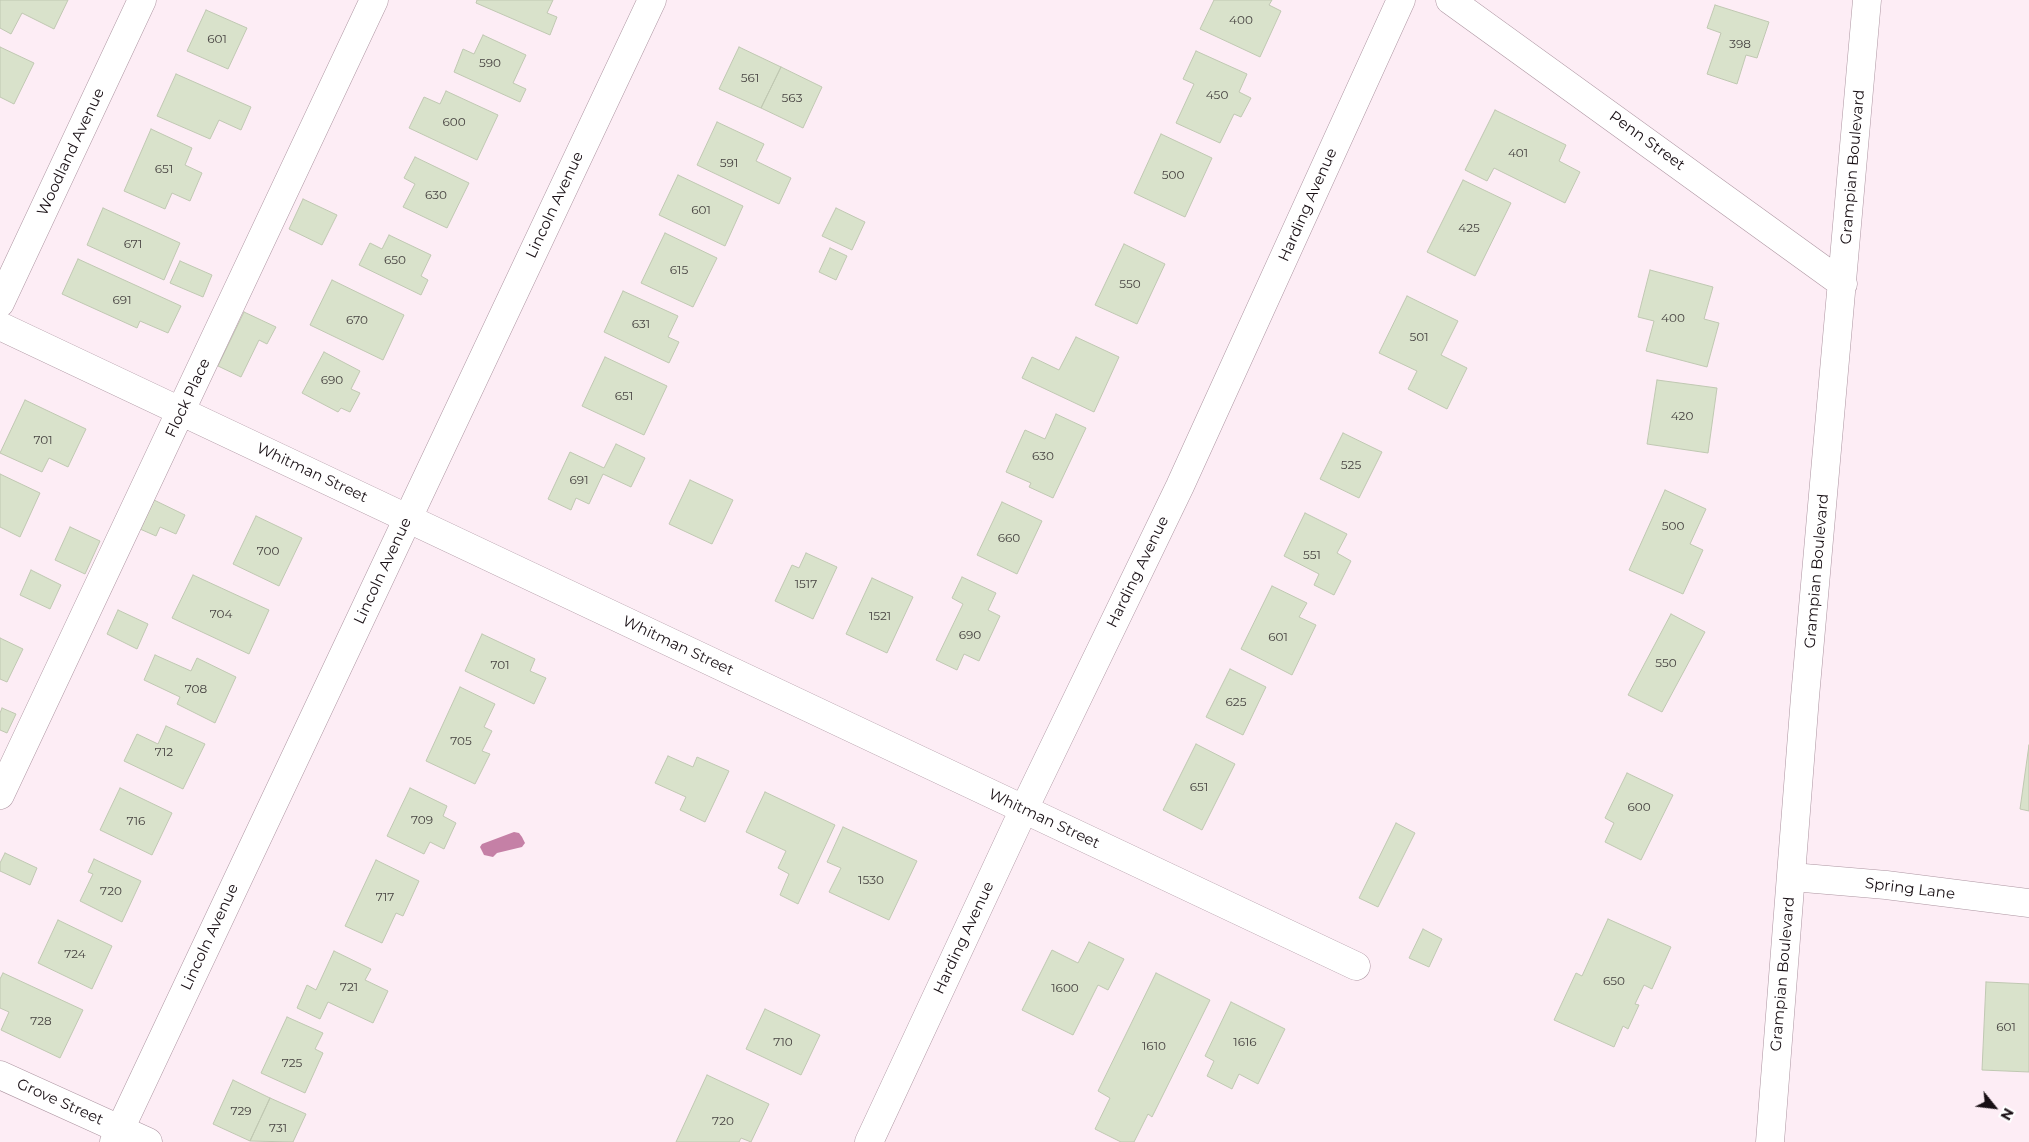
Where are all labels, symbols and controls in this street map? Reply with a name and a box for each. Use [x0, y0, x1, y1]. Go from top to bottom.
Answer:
house number: 400 [1229, 13, 1253, 27]
house number: 601 [207, 32, 227, 46]
house number: 398 [1729, 37, 1751, 51]
house number: 590 [479, 56, 501, 70]
house number: 561 [741, 71, 759, 85]
street label: Woodland Avenue [34, 85, 108, 219]
house number: 450 [1206, 88, 1228, 102]
street label: Grampian Boulevard [1837, 89, 1869, 245]
house number: 563 [782, 91, 802, 105]
street label: Penn Street [1606, 108, 1688, 174]
house number: 600 [442, 115, 466, 129]
street label: Harding Avenue [1275, 146, 1341, 264]
house number: 401 [1508, 146, 1528, 160]
street label: Lincoln Avenue [522, 149, 588, 261]
house number: 591 [720, 156, 738, 170]
house number: 651 [155, 162, 173, 176]
house number: 500 [1162, 168, 1184, 182]
house number: 630 [425, 188, 447, 202]
house number: 601 [691, 203, 711, 217]
house number: 425 [1458, 221, 1480, 235]
house number: 671 [124, 237, 142, 251]
house number: 650 [384, 253, 406, 267]
house number: 615 [670, 263, 688, 277]
house number: 550 [1119, 277, 1141, 291]
house number: 691 [113, 293, 131, 307]
house number: 400 [1661, 311, 1685, 325]
house number: 670 [346, 313, 368, 327]
house number: 631 [632, 317, 650, 331]
house number: 501 [1409, 330, 1429, 344]
street label: Flock Place [162, 356, 214, 440]
house number: 690 [321, 373, 343, 387]
house number: 651 [615, 389, 633, 403]
house number: 420 [1671, 409, 1693, 423]
house number: 701 [33, 433, 53, 447]
street label: Whitman Street [253, 439, 371, 507]
house number: 630 [1032, 449, 1054, 463]
house number: 525 [1341, 458, 1361, 472]
house number: 691 [570, 473, 588, 487]
street label: Grampian Boulevard [1801, 493, 1833, 649]
street label: Harding Avenue [1103, 513, 1173, 631]
street label: Lincoln Avenue [350, 515, 416, 627]
house number: 500 [1662, 519, 1684, 533]
house number: 660 [998, 531, 1020, 545]
house number: 700 [257, 544, 279, 558]
house number: 551 [1303, 548, 1321, 562]
house number: 1517 [795, 577, 817, 591]
house number: 704 [210, 607, 232, 621]
house number: 1521 [869, 609, 891, 623]
street label: Whitman Street [619, 612, 737, 680]
house number: 690 [959, 628, 981, 642]
house number: 601 [1268, 630, 1288, 644]
house number: 550 [1655, 656, 1677, 670]
house number: 701 [490, 658, 510, 672]
house number: 708 [185, 682, 207, 696]
house number: 625 [1226, 695, 1246, 709]
house number: 705 [450, 734, 472, 748]
house number: 712 [155, 745, 173, 759]
house number: 651 [1190, 780, 1208, 794]
street label: Whitman Street [985, 785, 1103, 853]
house number: 600 [1627, 800, 1651, 814]
house number: 709 [411, 813, 433, 827]
house number: 716 [127, 814, 145, 828]
house number: 1530 [858, 873, 884, 887]
street label: Spring Lane [1864, 875, 1956, 903]
street label: Harding Avenue [930, 879, 998, 997]
street label: Lincoln Avenue [177, 881, 243, 993]
house number: 720 [100, 884, 122, 898]
house number: 717 [376, 890, 394, 904]
street label: Grampian Boulevard [1767, 896, 1799, 1052]
house number: 724 [64, 947, 86, 961]
house number: 650 [1603, 974, 1625, 988]
house number: 721 [340, 980, 358, 994]
house number: 1600 [1051, 981, 1079, 995]
house number: 728 [30, 1014, 52, 1028]
house number: 601 [1996, 1020, 2016, 1034]
house number: 710 [773, 1035, 793, 1049]
house number: 1616 [1233, 1035, 1257, 1049]
house number: 1610 [1142, 1039, 1166, 1053]
house number: 725 [282, 1056, 302, 1070]
street label: Grove Street [14, 1075, 106, 1129]
north arrow [1969, 1082, 2019, 1132]
house number: 729 [230, 1104, 252, 1118]
text: N [1997, 1105, 2018, 1124]
house number: 720 [712, 1114, 734, 1128]
house number: 731 [269, 1121, 287, 1135]

